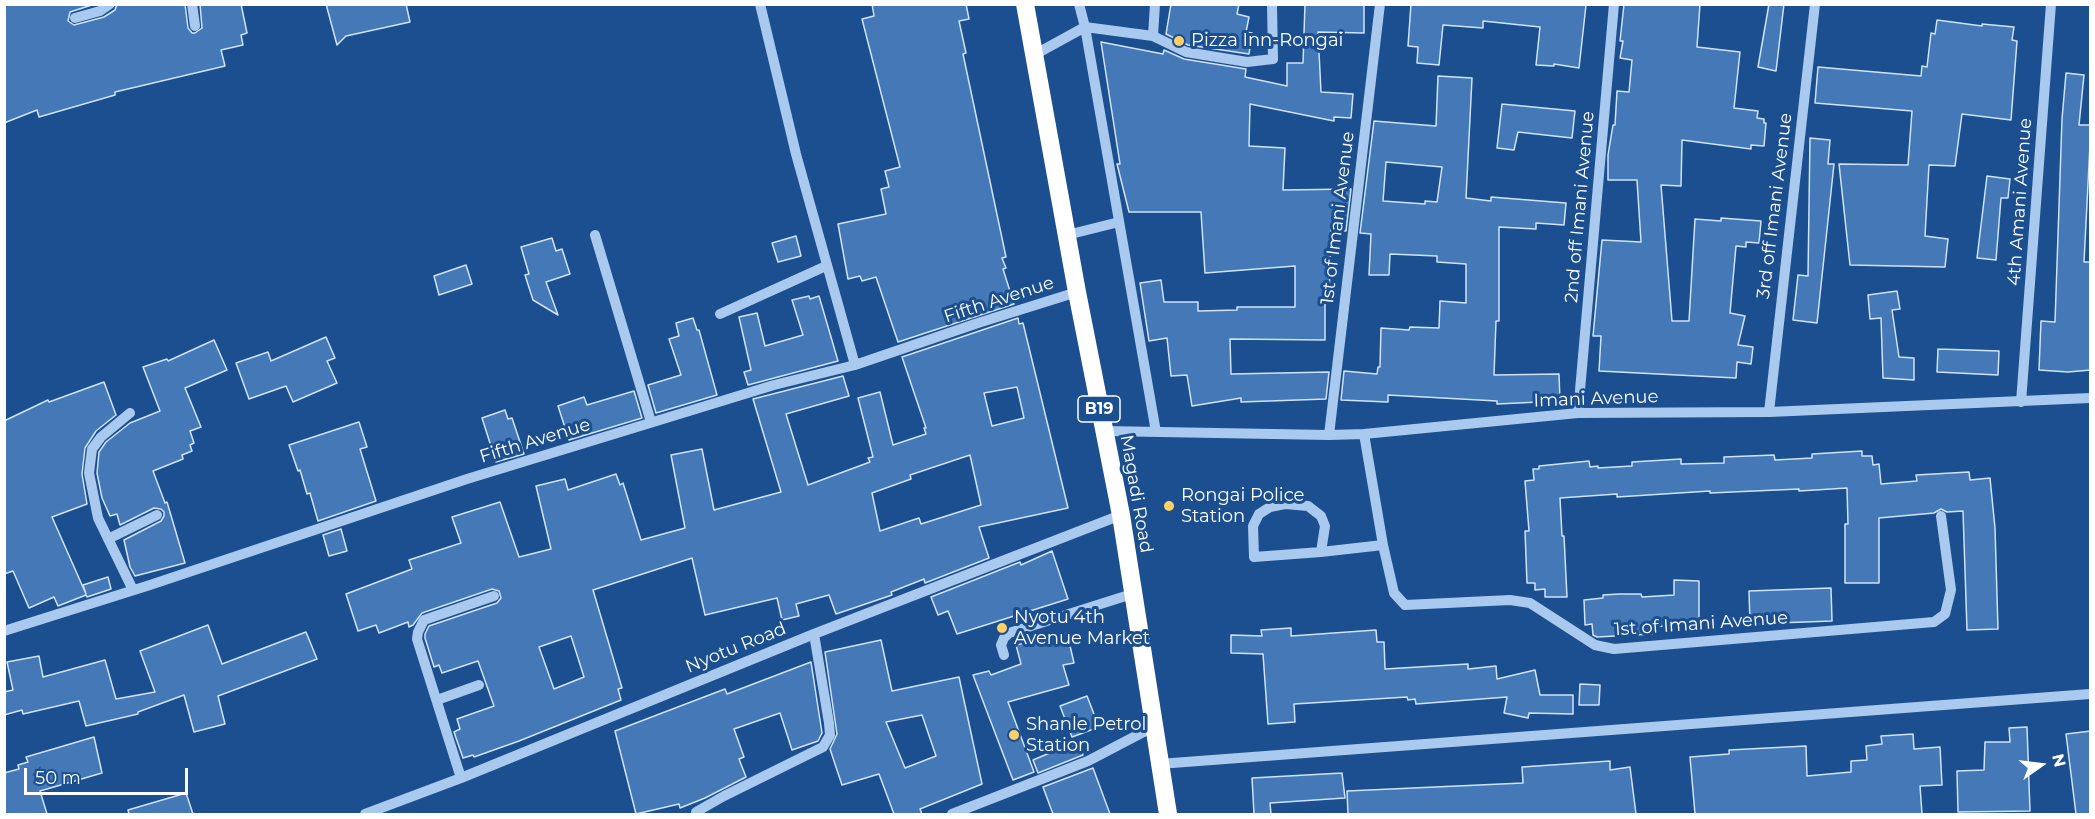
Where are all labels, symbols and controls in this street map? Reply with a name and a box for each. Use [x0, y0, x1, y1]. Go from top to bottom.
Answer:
place label: Pizza Inn-Rongai [1191, 30, 1343, 52]
marker: Pizza Inn-Rongai [1172, 34, 1186, 48]
street label: 2nd off Imani Avenue [1561, 110, 1599, 304]
street label: 3rd off Imani Avenue [1753, 112, 1797, 300]
street label: 4th Amani Avenue [2003, 117, 2037, 287]
street label: 1st of Imani Avenue [1317, 130, 1359, 306]
street label: Fifth Avenue [941, 272, 1057, 328]
street label: Imani Avenue [1533, 386, 1659, 412]
road number: B19 [1078, 396, 1120, 422]
street label: Fifth Avenue [477, 414, 593, 468]
street label: Magadi Road [1115, 433, 1157, 555]
place label: Rongai Police Station [1181, 485, 1304, 528]
marker: Rongai Police Station [1162, 499, 1176, 513]
place label: Nyotu 4th Avenue Market [1014, 607, 1150, 650]
street label: 1st of Imani Avenue [1613, 607, 1789, 641]
street label: Nyotu Road [683, 618, 789, 678]
marker: Nyotu 4th Avenue Market [995, 621, 1009, 635]
place label: Shanle Petrol Station [1026, 714, 1146, 756]
marker: Shanle Petrol Station [1007, 728, 1021, 742]
north arrow [2011, 735, 2071, 795]
text: N [2048, 752, 2070, 769]
scale bar [27, 756, 190, 794]
text: 50 m [35, 767, 81, 789]

